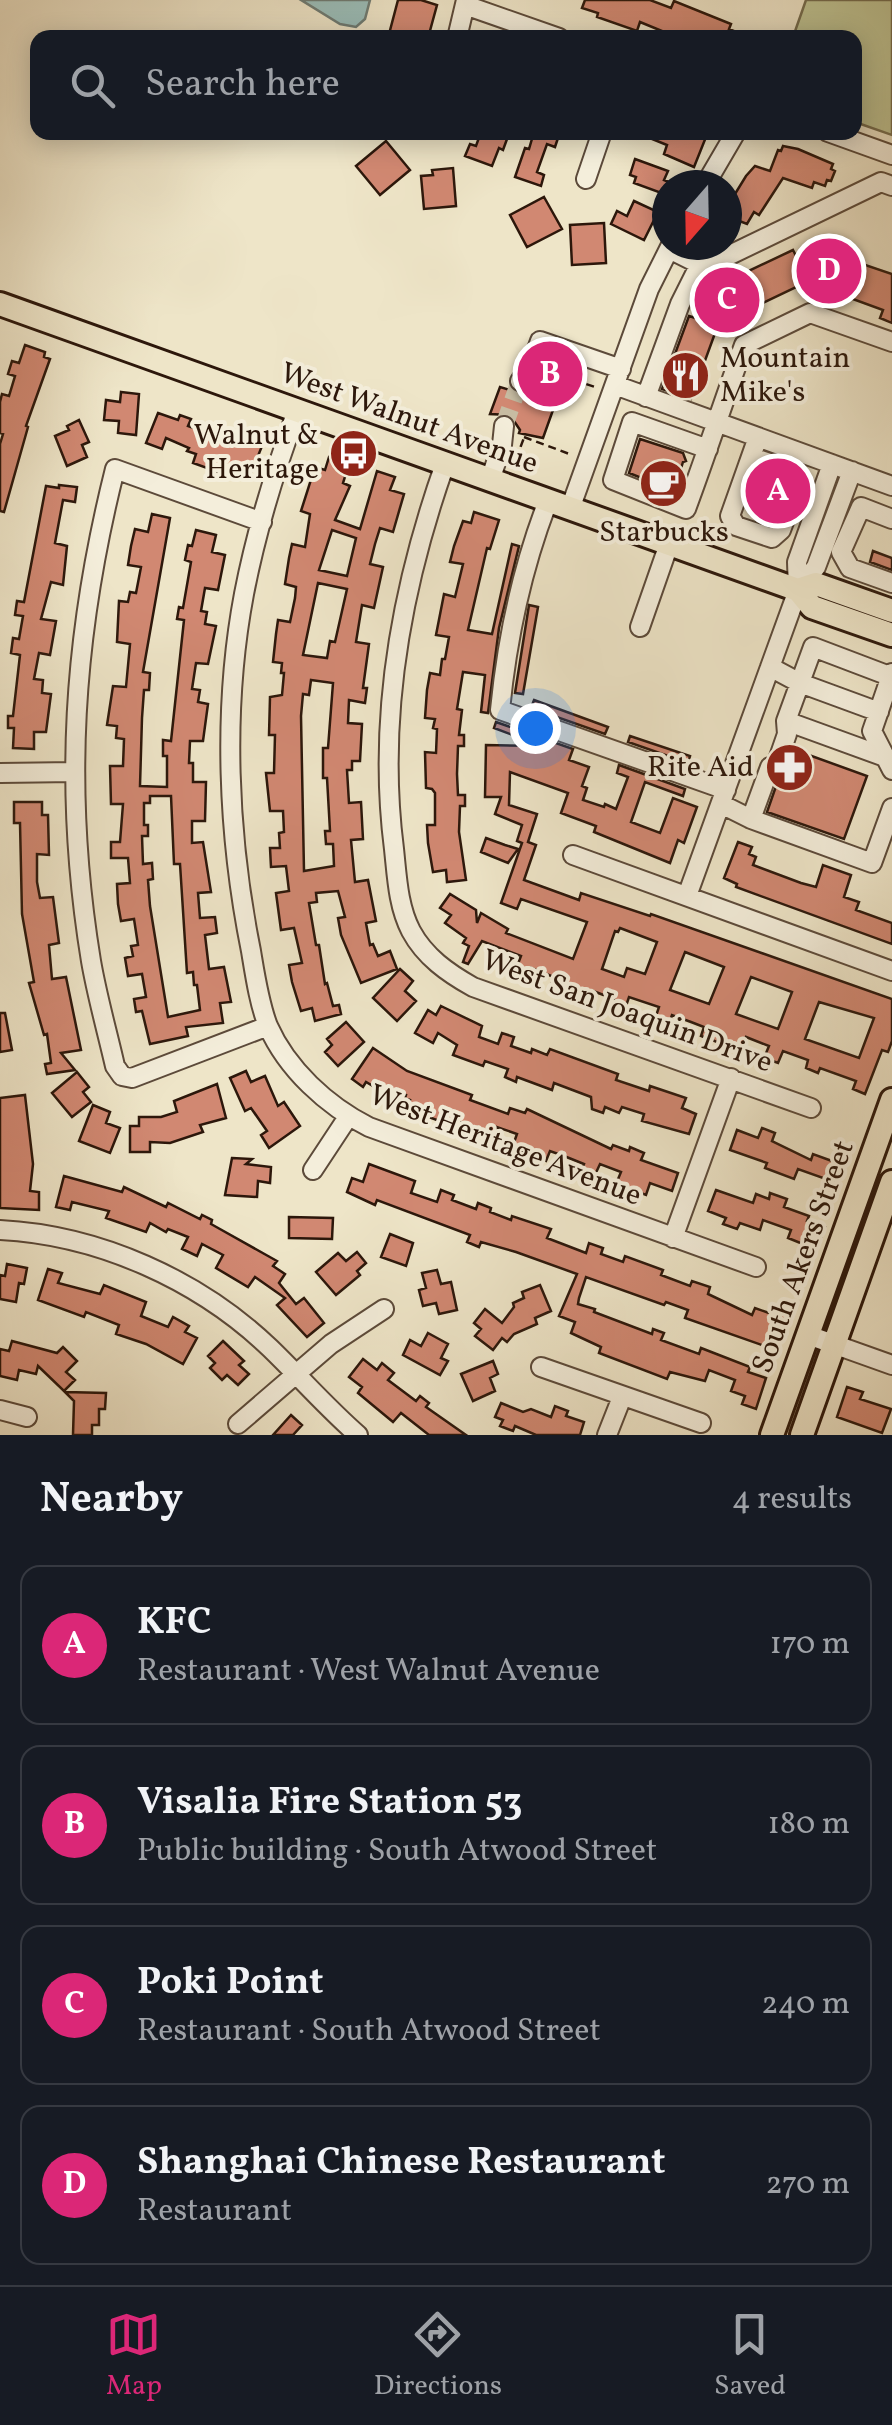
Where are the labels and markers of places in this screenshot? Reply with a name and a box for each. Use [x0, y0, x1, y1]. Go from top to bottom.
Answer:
pin: D [796, 234, 862, 308]
pin: C [694, 262, 760, 338]
pin: B [518, 336, 582, 412]
place label: Mountain Mike's [720, 338, 851, 414]
restaurant icon: Mountain Mike's [659, 350, 711, 402]
place label: Walnut & Heritage [193, 415, 319, 491]
bus stop icon: Walnut & Heritage [328, 427, 380, 479]
pin: A [746, 454, 810, 528]
cafe icon: Starbucks [638, 458, 690, 510]
place label: Starbucks [599, 512, 729, 554]
pharmacy icon: Rite Aid [763, 742, 815, 794]
place label: Rite Aid [647, 747, 754, 789]

